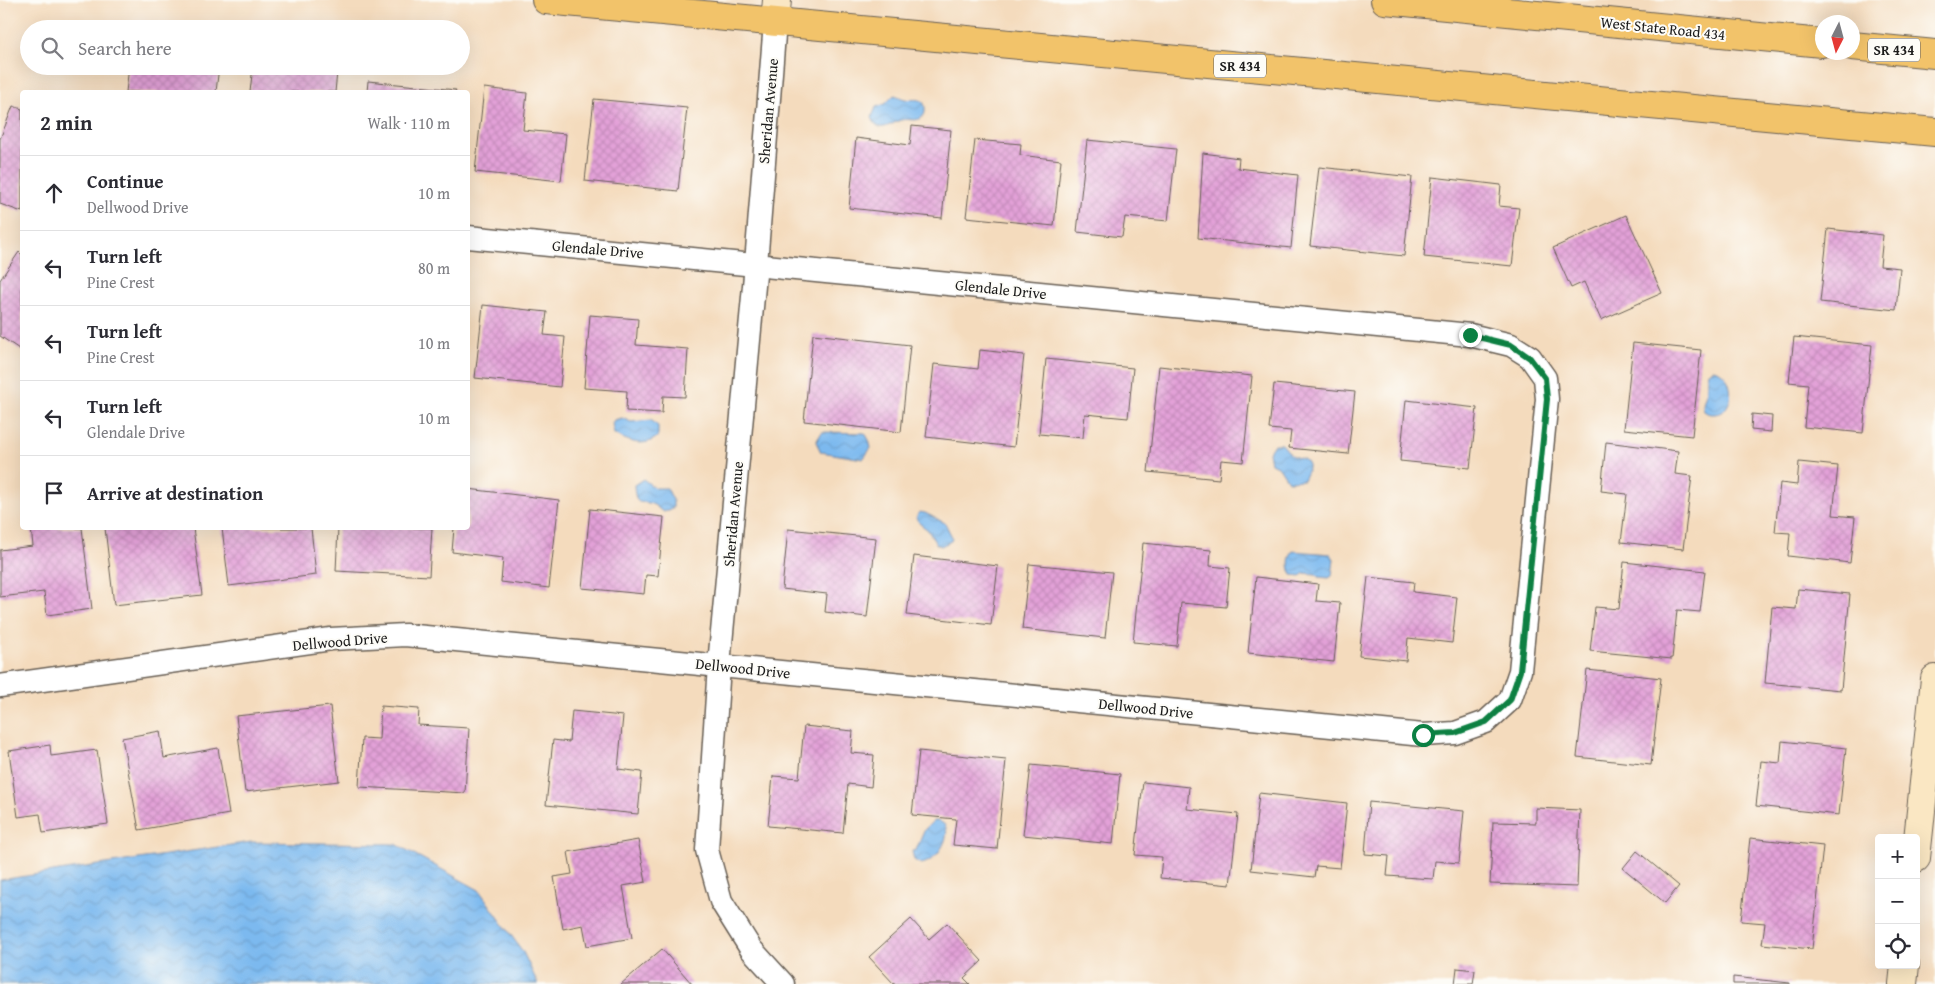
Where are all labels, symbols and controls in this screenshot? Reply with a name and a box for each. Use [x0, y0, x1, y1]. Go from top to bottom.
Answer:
street label: West State Road 434 [1600, 11, 1726, 45]
north arrow [1815, 15, 1860, 60]
search box [20, 20, 470, 75]
icon: search [38, 34, 66, 62]
text: Search here [78, 34, 172, 62]
road number: SR 434 [1868, 38, 1920, 62]
road number: SR 434 [1214, 54, 1266, 78]
street label: Sheridan Avenue [753, 57, 783, 165]
text: 2 min [40, 107, 92, 138]
text: Walk · 110 m [367, 111, 450, 135]
text: Continue [87, 167, 164, 195]
icon: ahead [40, 179, 68, 207]
text: 10 m [418, 181, 450, 205]
text: Dellwood Drive [87, 195, 189, 219]
street label: Glendale Drive [551, 235, 645, 263]
text: Turn left [87, 242, 162, 270]
icon: left [40, 254, 68, 282]
text: 80 m [418, 256, 450, 280]
text: Pine Crest [87, 270, 155, 294]
street label: Glendale Drive [954, 274, 1048, 304]
text: Turn left [87, 317, 162, 345]
route end [1459, 324, 1482, 347]
icon: left [40, 329, 68, 357]
text: 10 m [418, 331, 450, 355]
text: Pine Crest [87, 345, 155, 369]
text: Turn left [87, 392, 162, 420]
icon: left [40, 404, 68, 432]
text: 10 m [418, 406, 450, 430]
text: Glendale Drive [87, 420, 185, 444]
street label: Sheridan Avenue [718, 460, 748, 568]
icon: arrive [40, 479, 68, 507]
text: Arrive at destination [87, 479, 263, 507]
street label: Dellwood Drive [292, 626, 388, 656]
street label: Dellwood Drive [695, 653, 791, 683]
street label: Dellwood Drive [1098, 693, 1194, 723]
route start [1412, 724, 1435, 747]
map controls [1875, 834, 1920, 969]
button: + [1875, 834, 1920, 879]
button: − [1875, 879, 1920, 924]
button: locate [1875, 924, 1920, 969]

